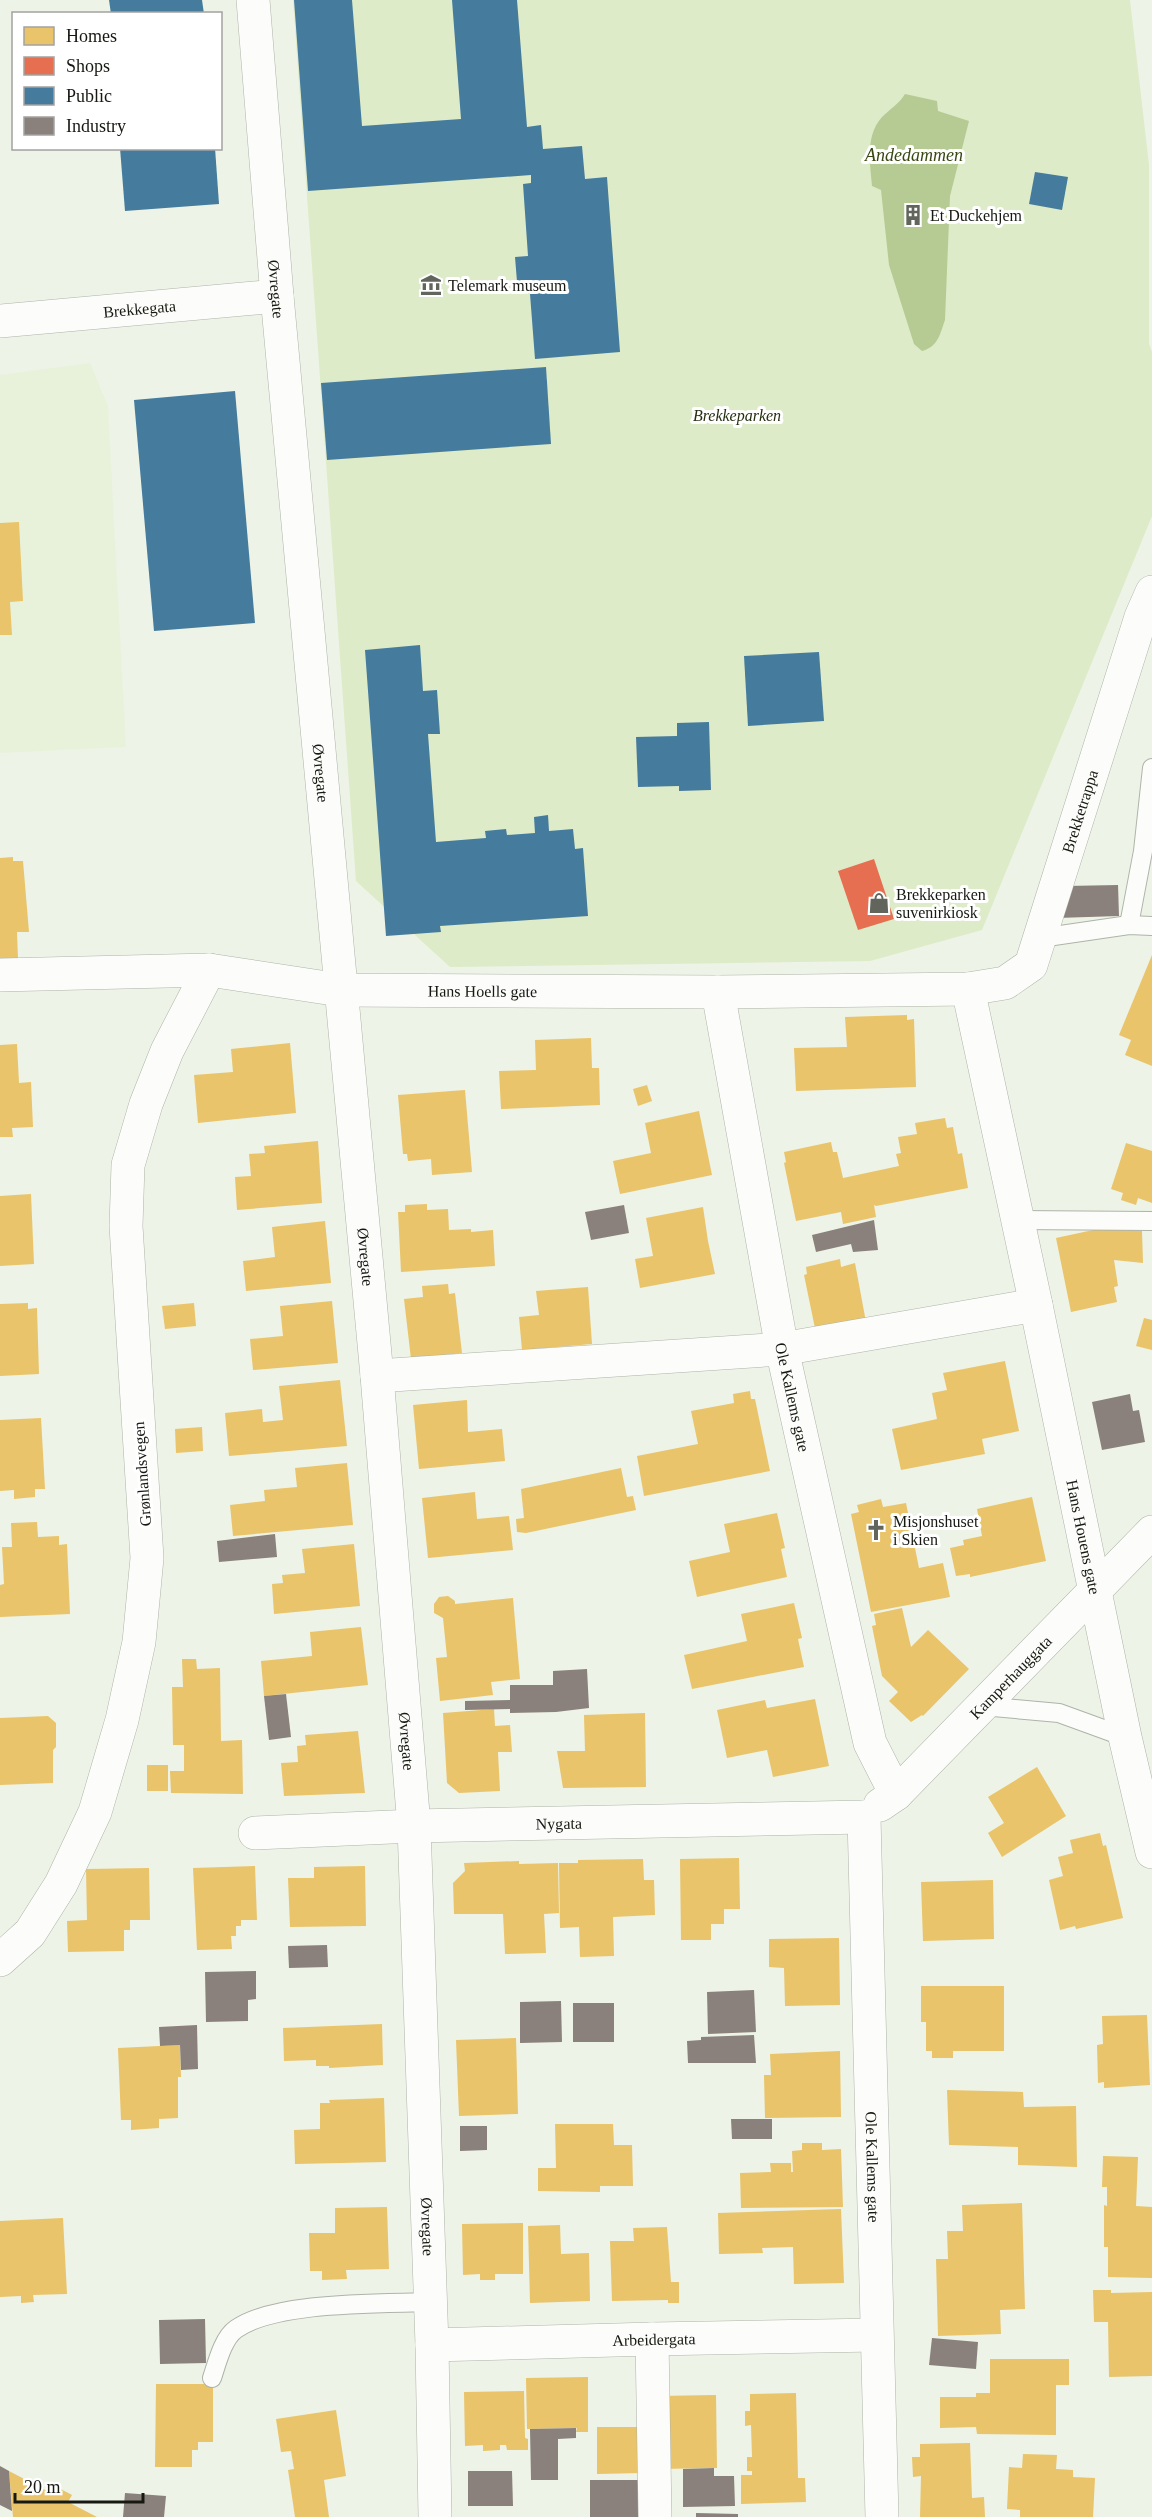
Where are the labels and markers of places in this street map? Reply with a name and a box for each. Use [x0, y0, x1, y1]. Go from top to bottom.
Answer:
building icon: Et Duckehjem [901, 203, 925, 227]
place label: Et Duckehjem [930, 207, 1023, 225]
museum icon: Telemark museum [419, 273, 443, 297]
place label: Telemark museum [448, 277, 567, 294]
place label: Brekkeparken suvenirkiosk [896, 886, 986, 921]
shop icon: Brekkeparken suvenirkiosk [867, 891, 891, 915]
place label: Misjonshuset i Skien [893, 1513, 979, 1548]
church icon: Misjonshuset i Skien [864, 1518, 888, 1542]

